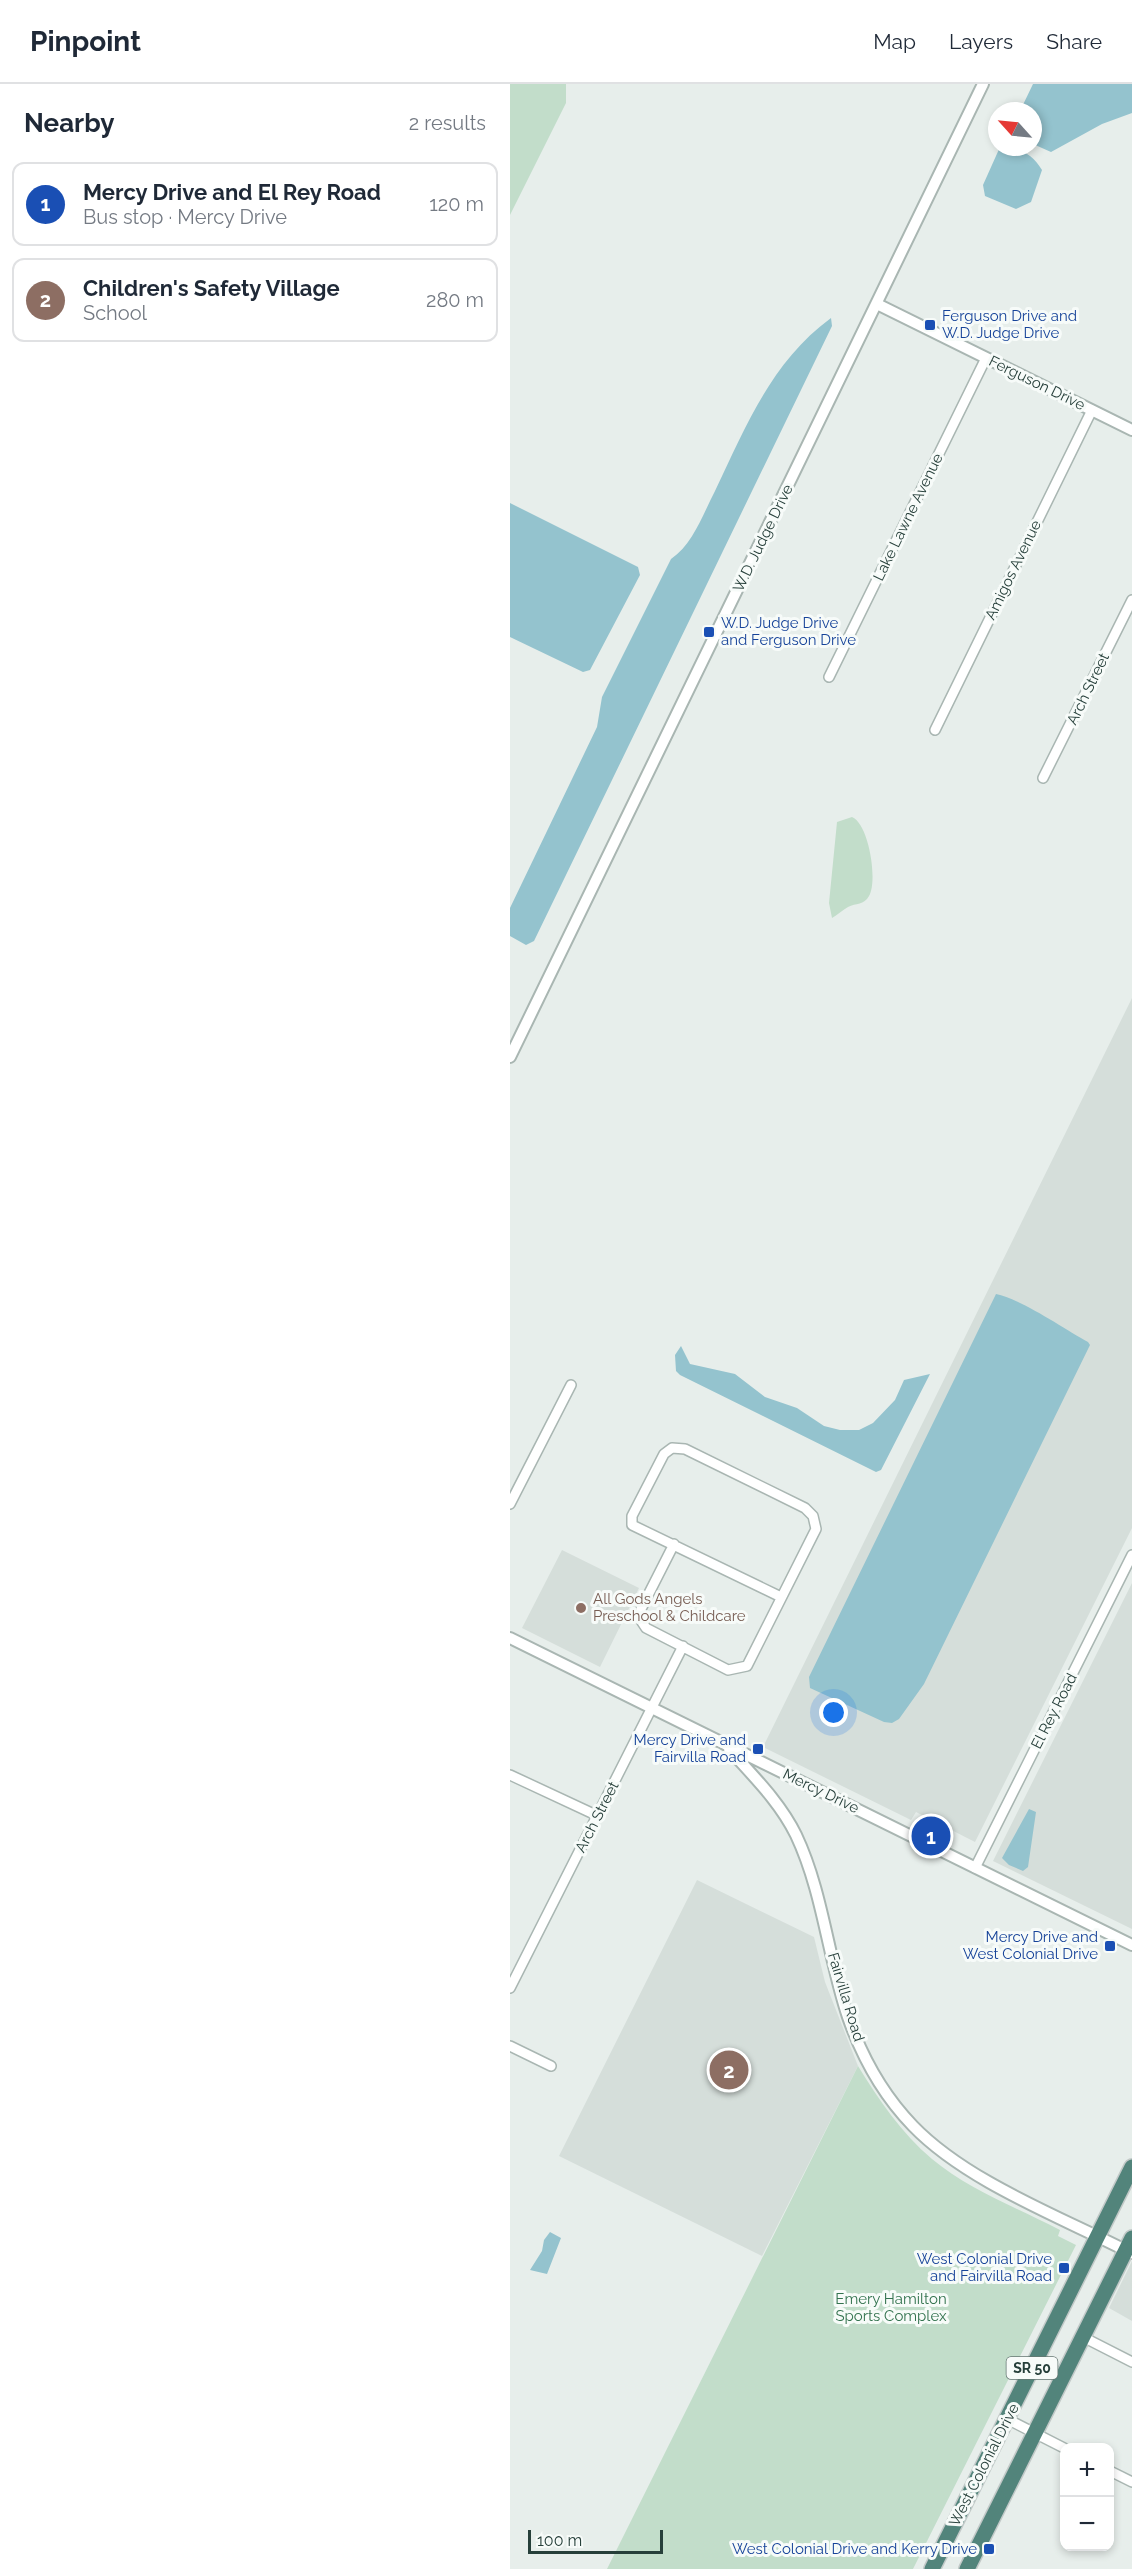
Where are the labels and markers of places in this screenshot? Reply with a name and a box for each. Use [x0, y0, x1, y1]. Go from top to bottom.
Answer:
place label: Ferguson Drive and W.D. Judge Drive [942, 307, 1077, 342]
marker: Ferguson Drive and W.D. Judge Drive [923, 318, 937, 332]
place label: W.D. Judge Drive and Ferguson Drive [721, 614, 856, 649]
marker: W.D. Judge Drive and Ferguson Drive [702, 625, 716, 639]
place label: All Gods Angels Preschool & Childcare [593, 1590, 746, 1625]
marker: All Gods Angels Preschool & Childcare [574, 1601, 588, 1615]
place label: Mercy Drive and Fairvilla Road [634, 1731, 746, 1766]
marker: Mercy Drive and Fairvilla Road [751, 1742, 765, 1756]
pin: 1 [912, 1814, 950, 1858]
place label: Mercy Drive and West Colonial Drive [963, 1928, 1098, 1963]
marker: Mercy Drive and West Colonial Drive [1103, 1939, 1117, 1953]
pin: 2 [710, 2048, 748, 2092]
place label: West Colonial Drive and Fairvilla Road [917, 2250, 1052, 2285]
marker: West Colonial Drive and Fairvilla Road [1057, 2261, 1071, 2275]
place label: West Colonial Drive and Kerry Drive [732, 2540, 977, 2558]
marker: West Colonial Drive and Kerry Drive [982, 2542, 996, 2556]

